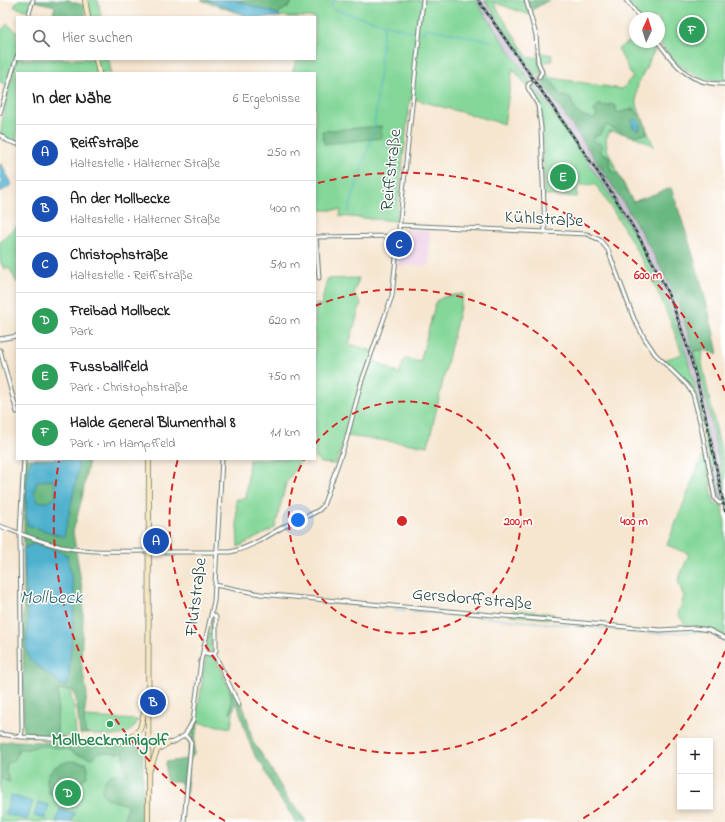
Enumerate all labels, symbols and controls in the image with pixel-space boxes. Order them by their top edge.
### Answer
north arrow [629,12,665,48]
pin: F [679,15,705,45]
search box [16,16,316,60]
icon: search [30,27,52,49]
text: Hier suchen [62,27,133,49]
text: In der Nähe [32,86,111,111]
text: 6 Ergebnisse [233,89,300,108]
street label: Reiffstraße [375,127,409,212]
text: Reiffstraße [70,132,138,154]
text: A [41,143,49,162]
text: 250 m [267,143,300,162]
text: Haltestelle · Halterner Straße [70,154,220,173]
pin: E [550,162,576,192]
text: An der Mollbecke [70,188,170,210]
text: B [41,199,49,218]
text: 400 m [270,199,300,218]
street label: Kühlstraße [504,205,585,235]
text: Haltestelle · Halterner Straße [70,210,220,229]
pin: C [386,229,412,259]
text: Christophstraße [70,244,168,266]
text: C [41,255,49,274]
text: 510 m [269,255,300,274]
text: Haltestelle · Reiffstraße [70,266,193,285]
text: 600 m [633,267,663,285]
text: Freibad Mollbeck [70,300,170,322]
text: D [40,311,50,330]
text: 620 m [269,311,300,330]
text: Park [70,322,94,341]
text: Fussballfeld [70,356,148,378]
text: E [41,367,49,386]
text: 750 m [268,367,300,386]
text: Park · Christophstraße [70,378,188,397]
text: Halde General Blumenthal 8 [70,412,236,434]
text: F [41,423,49,442]
text: 1.1 km [270,423,300,442]
text: Park · Im Hampffeld [70,434,176,453]
your location [288,510,308,530]
text: 200 m [503,513,533,531]
text: 400 m [619,513,648,531]
centre of rings [395,514,409,528]
pin: A [143,526,169,556]
street label: Flutstraße [179,555,215,639]
street label: Gersdorffstraße [411,582,534,618]
water label: Mollbeck [20,585,83,612]
pin: B [140,687,166,717]
marker: Mollbeckminigolf [105,719,115,729]
place label: Mollbeckminigolf [52,728,169,755]
map controls [677,738,713,810]
button: + [677,738,713,774]
button: − [677,774,713,810]
pin: D [55,778,81,808]

